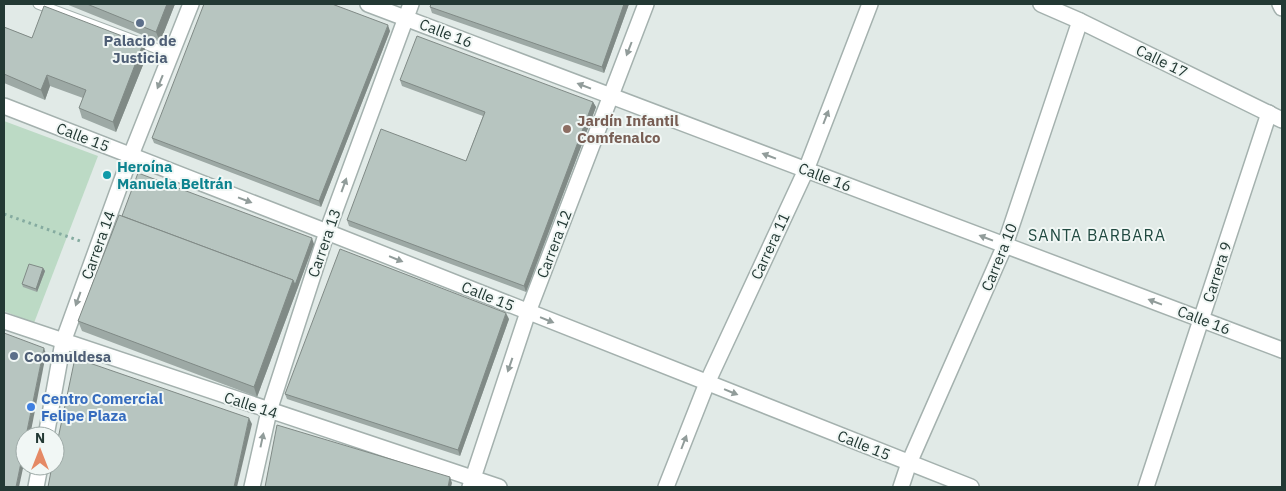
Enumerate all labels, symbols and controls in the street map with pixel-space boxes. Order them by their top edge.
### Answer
street label: Calle 16 [417,14,475,52]
marker: Palacio de Justicia [134,17,146,29]
place label: Palacio de Justicia [104,31,176,67]
street label: Calle 17 [1133,40,1191,82]
one-way arrow [625,42,632,57]
one-way arrow [156,74,163,89]
one-way arrow [577,81,592,89]
one-way arrow [822,109,830,124]
place label: Jardín Infantil Comfenalco [577,111,679,147]
street label: Calle 15 [54,118,112,156]
marker: Jardín Infantil Comfenalco [561,123,573,135]
one-way arrow [761,152,776,160]
place label: Heroína Manuela Beltrán [117,157,233,193]
street label: Calle 16 [796,158,854,196]
marker: Heroína Manuela Beltrán [101,169,113,181]
one-way arrow [341,178,349,192]
one-way arrow [238,196,253,204]
street label: Carrera 13 [303,206,345,280]
street label: Carrera 12 [532,207,576,281]
street label: Carrera 14 [77,208,119,282]
street label: Carrera 11 [746,210,794,282]
street label: Carrera 10 [977,220,1021,294]
district label: SANTA BARBARA [1028,225,1166,245]
one-way arrow [979,234,994,241]
street label: Carrera 9 [1198,239,1236,305]
one-way arrow [389,256,403,264]
street label: Calle 15 [459,277,517,315]
one-way arrow [74,292,82,307]
one-way arrow [1147,298,1162,306]
street label: Calle 16 [1175,301,1233,339]
one-way arrow [540,316,554,324]
place label: Coomuldesa [24,347,112,366]
marker: Coomuldesa [8,350,20,362]
one-way arrow [506,358,514,373]
street label: Calle 14 [222,387,280,423]
place label: Centro Comercial Felipe Plaza [41,389,163,425]
one-way arrow [724,389,738,397]
marker: Centro Comercial Felipe Plaza [25,401,37,413]
north arrow [15,426,65,476]
street label: Calle 15 [835,426,893,464]
text: N [35,429,45,447]
one-way arrow [259,431,267,447]
one-way arrow [680,434,688,449]

